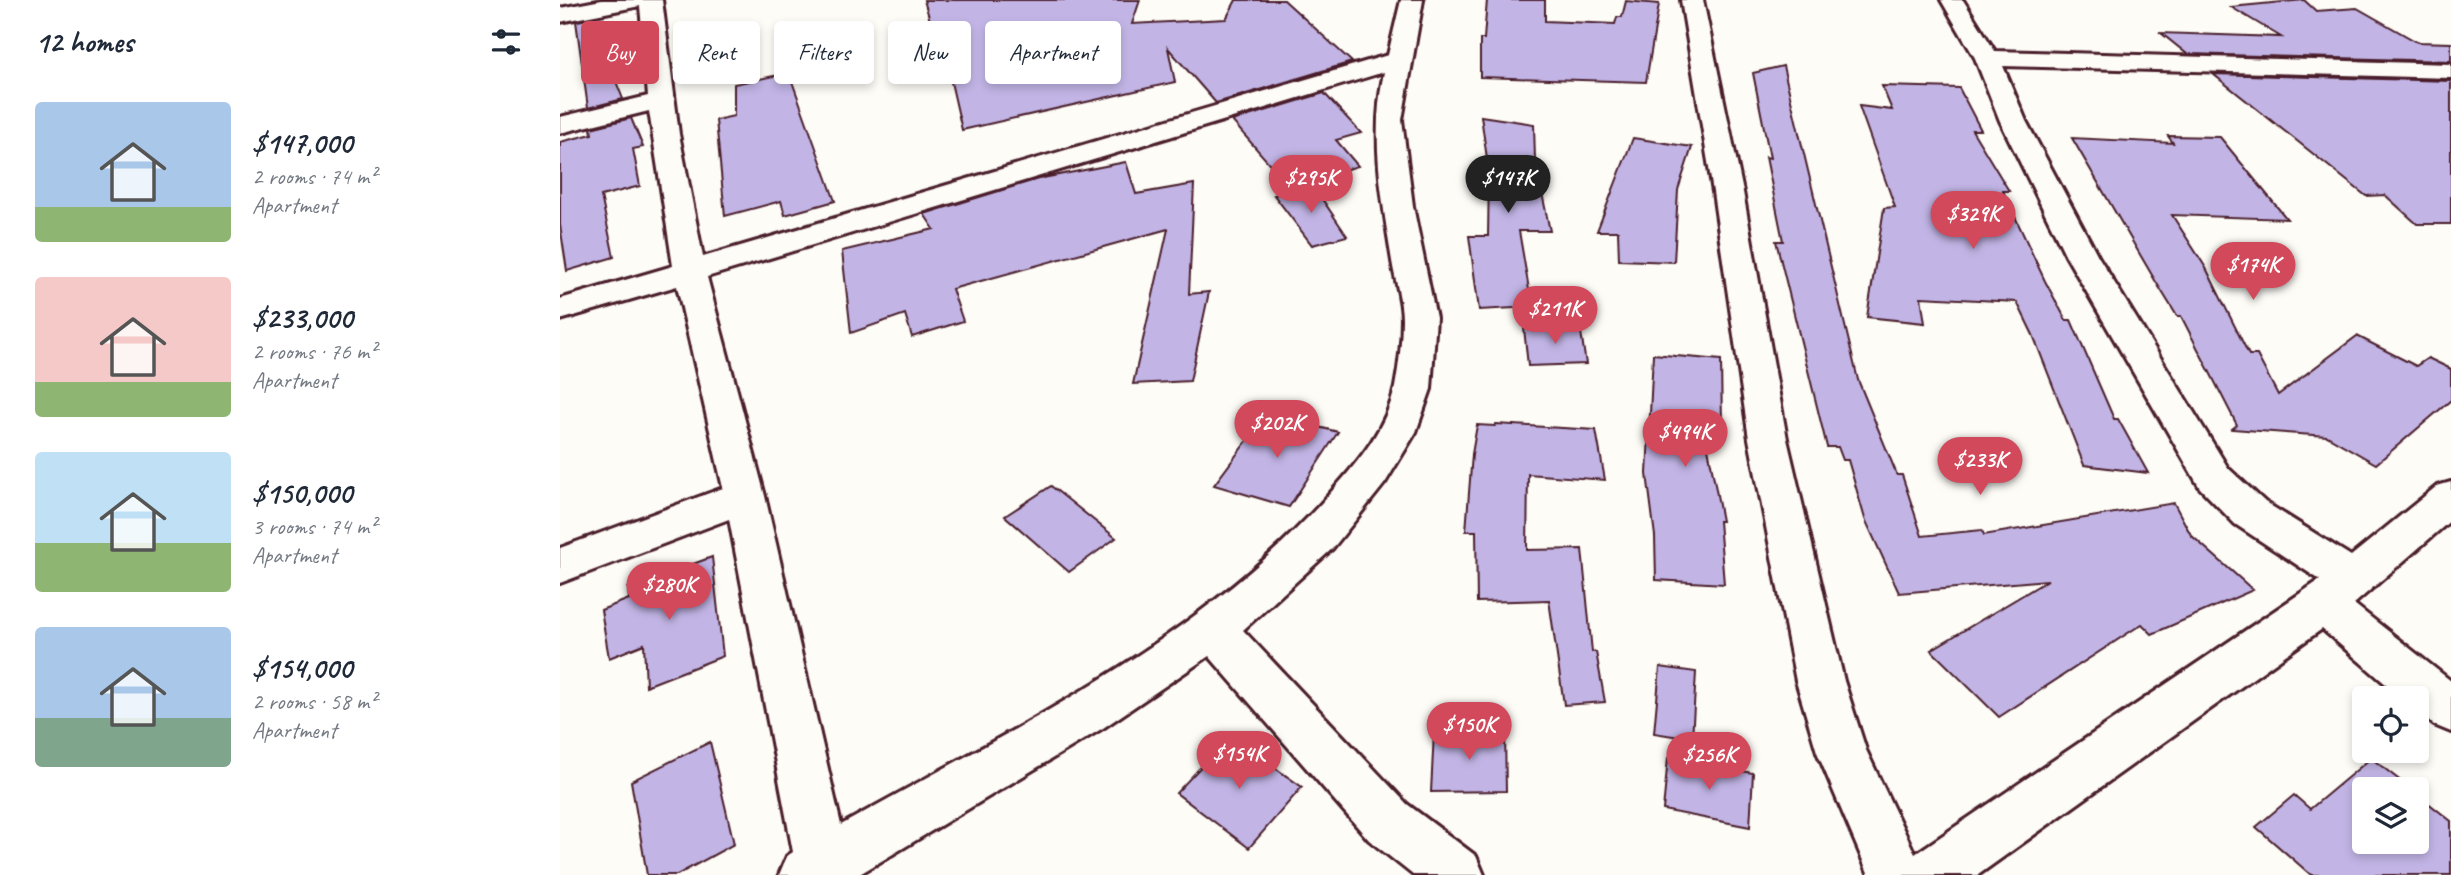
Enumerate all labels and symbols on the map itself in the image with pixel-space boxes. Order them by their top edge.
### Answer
pin: $295K [1262,156,1360,215]
pin: $147K [1459,156,1557,215]
pin: $329K [1924,191,2022,251]
pin: $174K [2204,243,2302,302]
pin: $211K [1506,286,1604,346]
pin: $202K [1228,400,1326,460]
pin: $494K [1636,410,1734,469]
pin: $233K [1931,438,2029,497]
pin: $280K [620,562,718,622]
pin: $150K [1420,702,1518,762]
pin: $154K [1190,732,1288,791]
pin: $256K [1660,732,1758,792]

